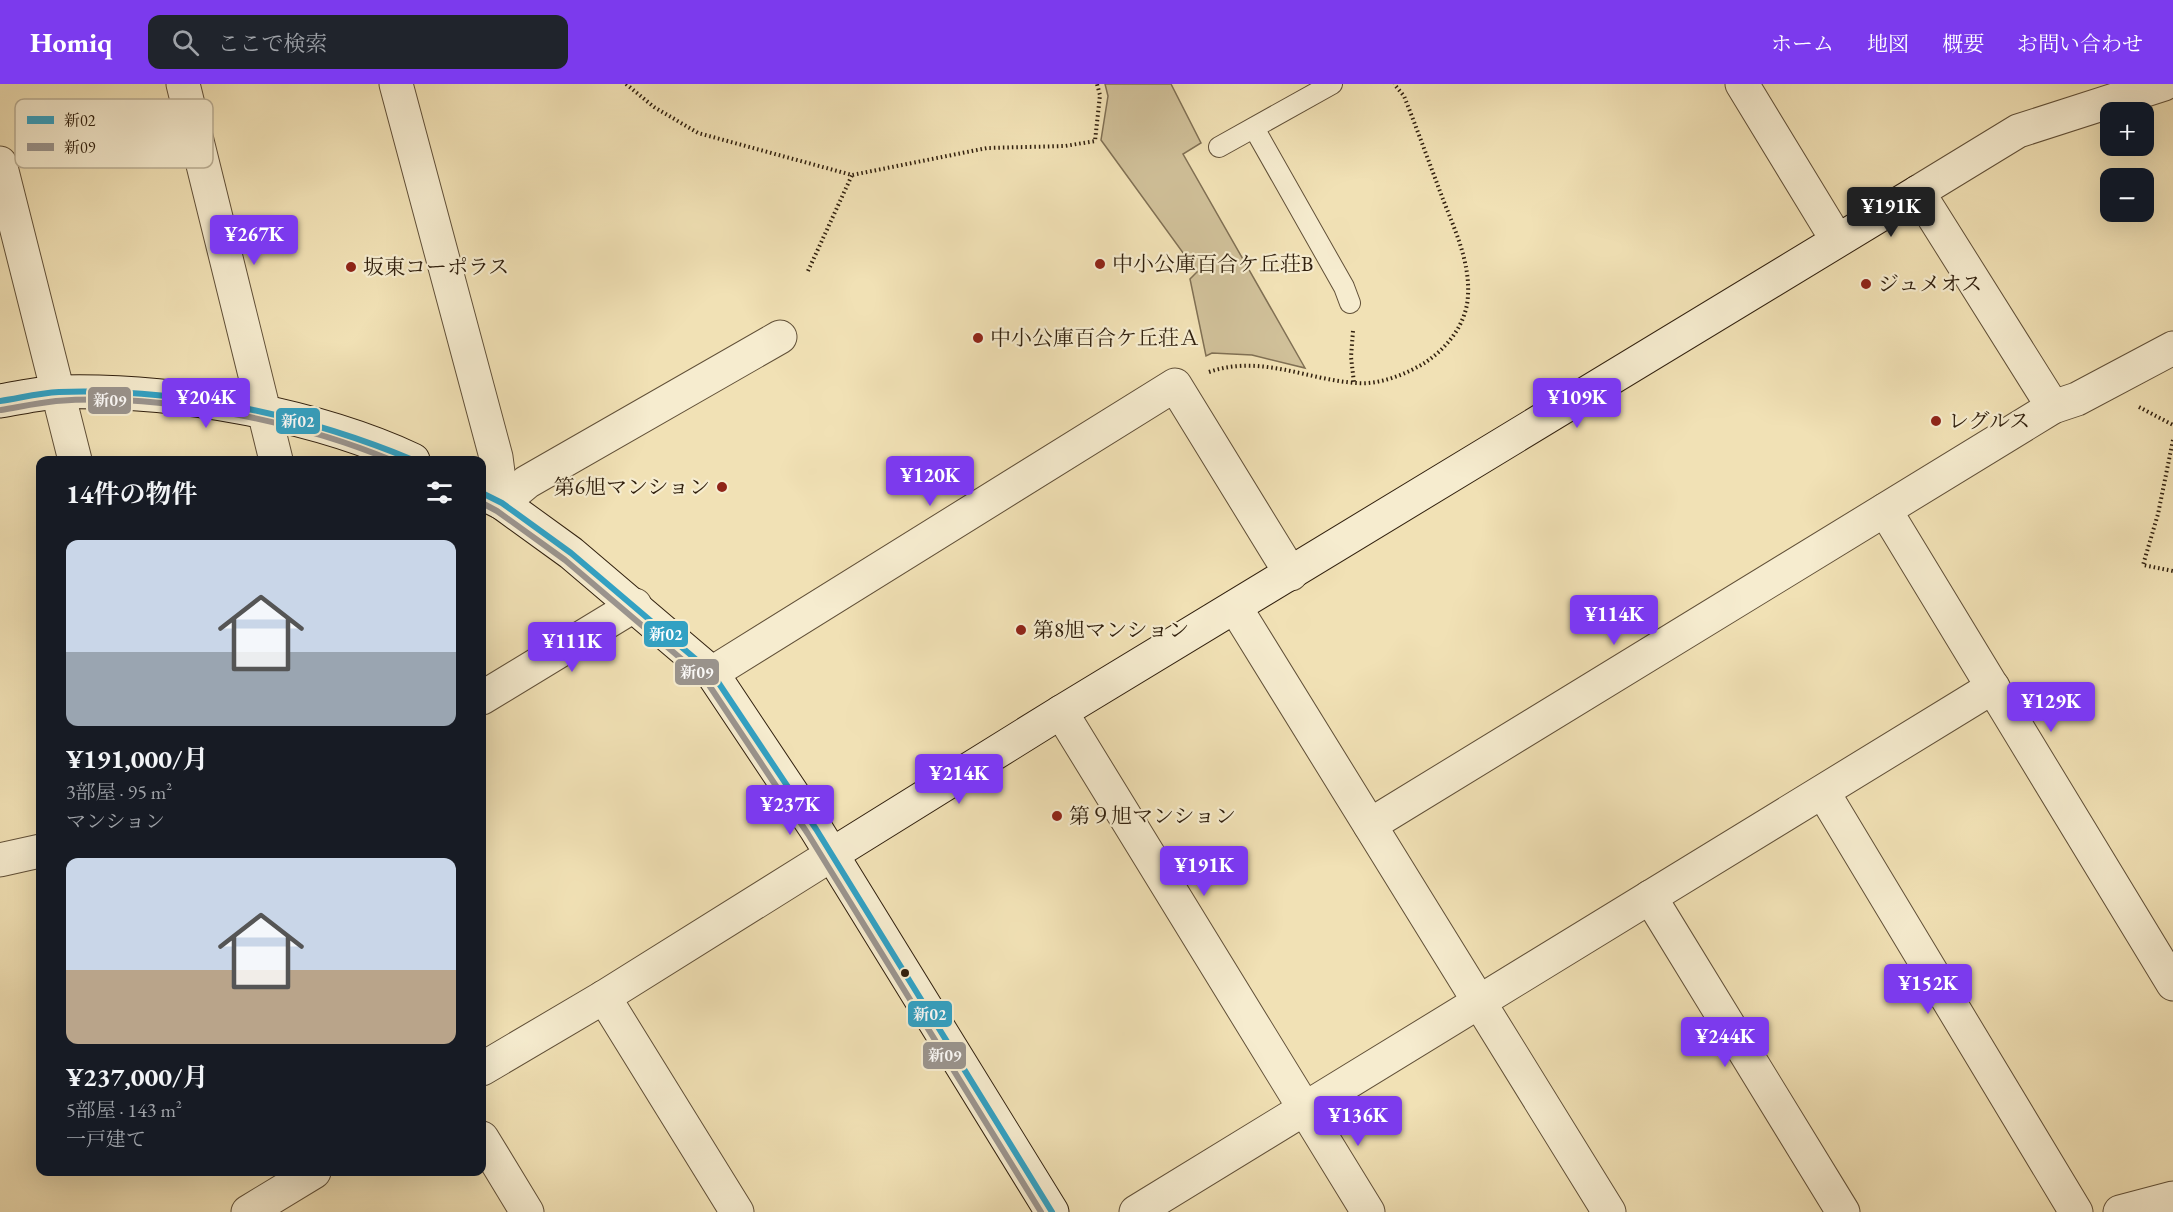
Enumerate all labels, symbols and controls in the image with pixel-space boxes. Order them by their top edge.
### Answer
search box [148,15,568,69]
text: Homiq [30,24,112,60]
icon: search [169,26,202,59]
text: ここで検索 [217,29,327,58]
text: ホーム [1771,30,1834,57]
text: 地図 [1867,30,1909,57]
text: 概要 [1942,30,1984,57]
text: お問い合わせ [2017,30,2143,57]
legend [15,99,213,168]
map controls [2100,102,2154,222]
button: + [2100,102,2154,156]
text: 新02 [64,110,96,131]
text: 新09 [64,137,96,158]
button: − [2100,168,2154,222]
pin: ¥191K [1849,187,1933,238]
text: ¥191K [1861,193,1921,219]
pin: ¥267K [212,215,296,266]
text: ¥267K [224,221,284,247]
place label: 中小公庫百合ケ丘荘B [1112,250,1313,277]
place label: 坂東コーポラス [363,253,509,280]
marker: 中小公庫百合ケ丘荘B [1093,257,1107,271]
marker: 坂東コーポラス [344,260,358,274]
place label: ジュメオス [1878,270,1982,297]
marker: ジュメオス [1859,277,1873,291]
place label: 中小公庫百合ケ丘荘Ａ [990,324,1200,351]
marker: 中小公庫百合ケ丘荘Ａ [971,331,985,345]
pin: ¥204K [164,378,248,429]
pin: ¥109K [1535,378,1619,429]
text: ¥204K [176,384,236,410]
text: ¥109K [1547,384,1607,410]
line badge: 新09 [87,386,132,415]
text: 新09 [93,390,127,411]
line badge: 新02 [275,407,321,435]
place label: レグルス [1948,407,2030,434]
text: 新02 [281,411,315,432]
marker: レグルス [1929,414,1943,428]
pin: ¥120K [888,456,972,507]
text: ¥120K [900,462,960,488]
place label: 第6旭マンション [554,473,710,500]
icon: filters [423,476,456,509]
text: 14件の物件 [66,477,198,511]
marker: 第6旭マンション [715,480,729,494]
icon: home [207,579,315,687]
pin: ¥114K [1572,595,1656,646]
text: ¥114K [1584,601,1644,627]
place label: 第8旭マンション [1033,616,1189,643]
line badge: 新02 [643,620,689,648]
pin: ¥111K [530,622,614,673]
marker: 第8旭マンション [1014,623,1028,637]
text: 新02 [649,624,683,645]
text: ¥111K [542,628,602,654]
line badge: 新09 [674,658,720,686]
text: 新09 [680,662,714,683]
pin: ¥129K [2009,682,2093,733]
text: ¥129K [2021,688,2081,714]
text: ¥191,000/月 [66,742,208,776]
pin: ¥214K [917,754,1001,805]
text: ¥214K [929,760,989,786]
text: 3部屋 · 95 m² [66,779,172,805]
pin: ¥237K [748,785,832,836]
text: ¥237K [760,791,820,817]
place label: 第９旭マンション [1069,802,1236,829]
text: マンション [66,808,165,834]
marker: 第９旭マンション [1050,809,1064,823]
pin: ¥191K [1162,846,1246,897]
text: ¥191K [1174,852,1234,878]
icon: home [207,897,315,1005]
pin: ¥152K [1886,964,1970,1015]
unlabelled marker [899,967,911,979]
text: ¥152K [1898,970,1958,996]
line badge: 新02 [907,1000,953,1028]
text: 新02 [913,1004,947,1025]
pin: ¥244K [1683,1017,1767,1068]
text: ¥244K [1695,1023,1755,1049]
line badge: 新09 [922,1041,967,1070]
text: 新09 [928,1045,962,1066]
text: ¥237,000/月 [66,1060,208,1094]
pin: ¥136K [1316,1096,1400,1147]
text: 5部屋 · 143 m² [66,1097,182,1123]
text: ¥136K [1328,1102,1388,1128]
text: 一戸建て [66,1126,146,1152]

